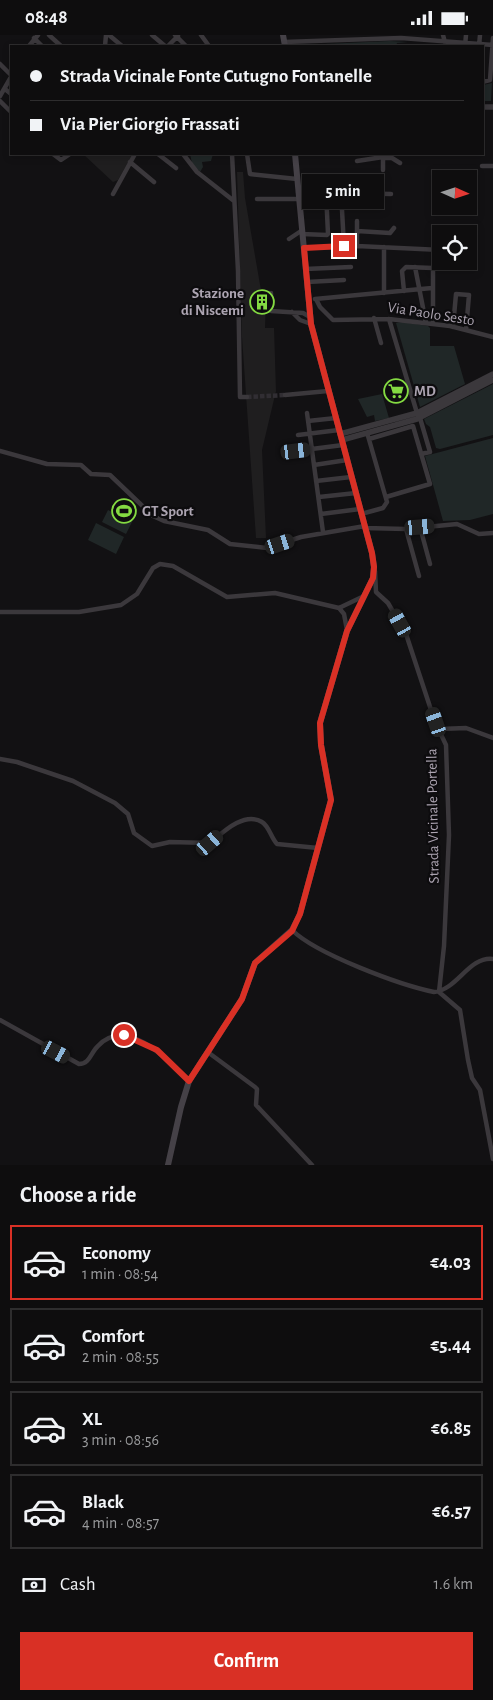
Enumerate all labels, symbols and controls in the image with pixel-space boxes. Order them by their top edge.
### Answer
text: 08:48 [25,8,68,27]
text: Strada Vicinale Fonte Cutugno Fontanelle [60,67,372,86]
text: Via Pier Giorgio Frassati [60,115,240,134]
north arrow [432,170,478,215]
map controls [432,170,477,270]
callout: 5 min [303,173,385,209]
text: 5 min [326,183,360,199]
button: locate [432,225,477,270]
route end [333,235,355,257]
place label: Stazione di Niscemi [181,286,244,318]
building icon: Stazione di Niscemi [249,289,275,315]
street label: Via Paolo Sesto [386,300,476,328]
supermarket icon: MD [383,378,409,404]
place label: MD [414,384,436,399]
car [280,442,311,460]
sports icon: GT Sport [111,498,137,524]
place label: GT Sport [142,504,194,519]
car [404,518,435,536]
car [263,532,296,556]
car [386,606,413,640]
car [424,705,447,739]
street label: Strada Vicinale Portella [424,748,442,884]
car [193,827,226,859]
route start [113,1024,135,1046]
car [39,1038,72,1066]
text: Choose a ride [20,1184,136,1206]
icon: car [22,1240,67,1285]
text: Economy [82,1244,151,1263]
text: €4.03 [430,1253,471,1272]
text: 1 min · 08:54 [82,1266,158,1282]
icon: car [22,1323,67,1368]
text: Comfort [82,1327,144,1346]
text: €5.44 [430,1336,471,1355]
text: 2 min · 08:55 [82,1349,159,1365]
icon: car [22,1406,67,1451]
text: XL [82,1410,102,1429]
text: €6.85 [431,1419,471,1438]
text: 3 min · 08:56 [82,1432,159,1448]
icon: car [22,1489,67,1534]
text: Black [82,1493,124,1512]
text: €6.57 [432,1502,471,1521]
text: 4 min · 08:57 [82,1515,159,1531]
icon: cash [20,1571,48,1599]
text: Cash [60,1575,96,1594]
text: 1.6 km [434,1576,473,1592]
button: Confirm [20,1632,473,1690]

